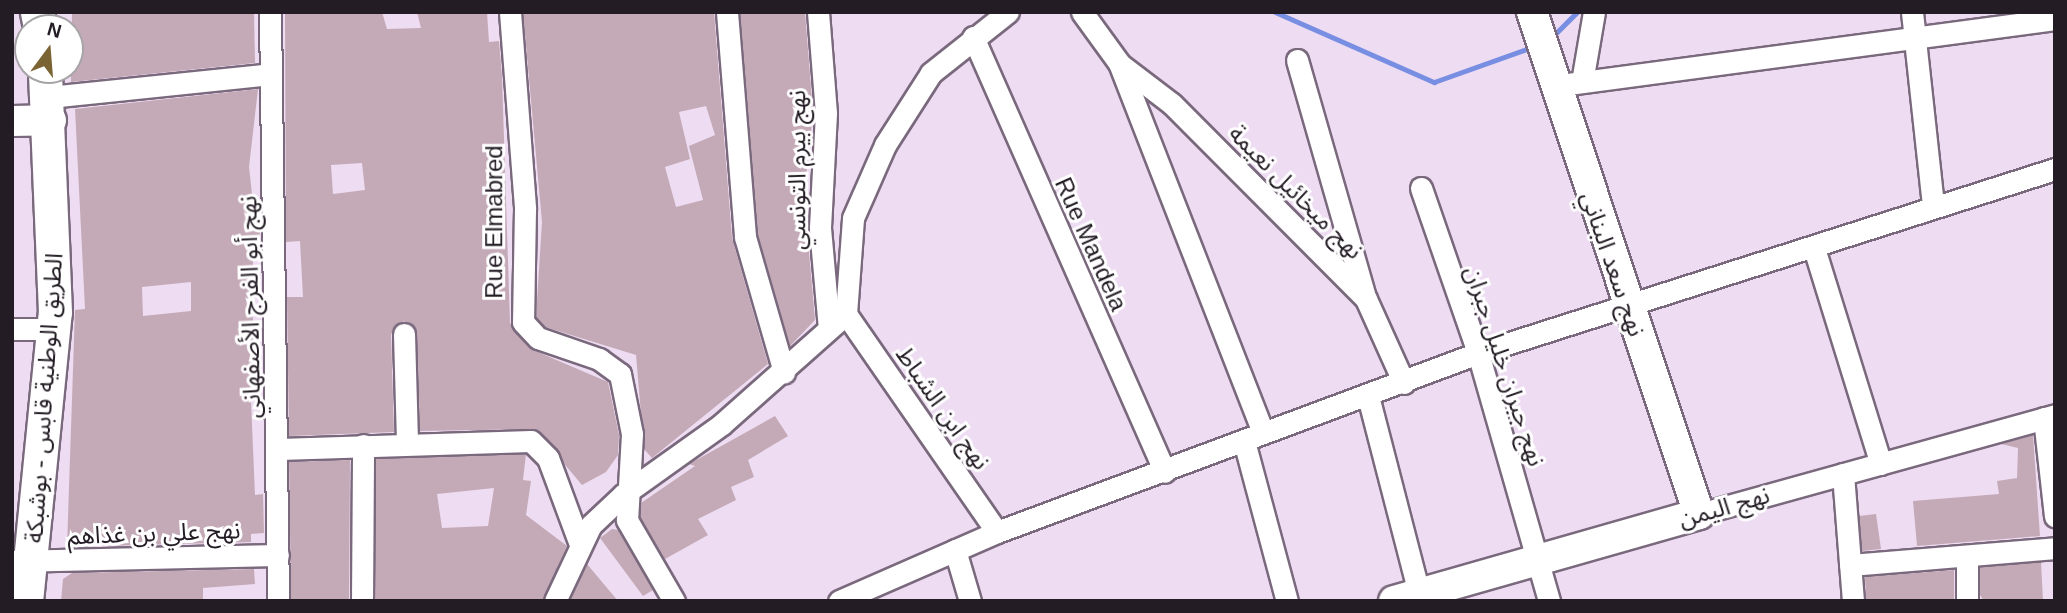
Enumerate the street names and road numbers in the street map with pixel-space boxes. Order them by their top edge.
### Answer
street label: نهج بيرم التونسي [783,90,811,250]
street label: نهج ميخائيل نعيمة [1223,119,1369,265]
street label: Rue Elmabred [480,145,508,299]
street label: Rue Mandela [1049,173,1133,315]
street label: نهج سعد البناني [1575,188,1651,340]
street label: نهج أبو الفرج الأصفهاني [234,195,266,419]
street label: الطريق الوطنية قابس - بوشبكة [19,252,69,544]
street label: نهج جبران خليل جبران [1459,262,1551,470]
street label: نهج ابن الشباط [890,341,996,475]
street label: نهج اليمن [1675,480,1773,534]
street label: نهج علي بن غذاهم [67,516,241,550]

